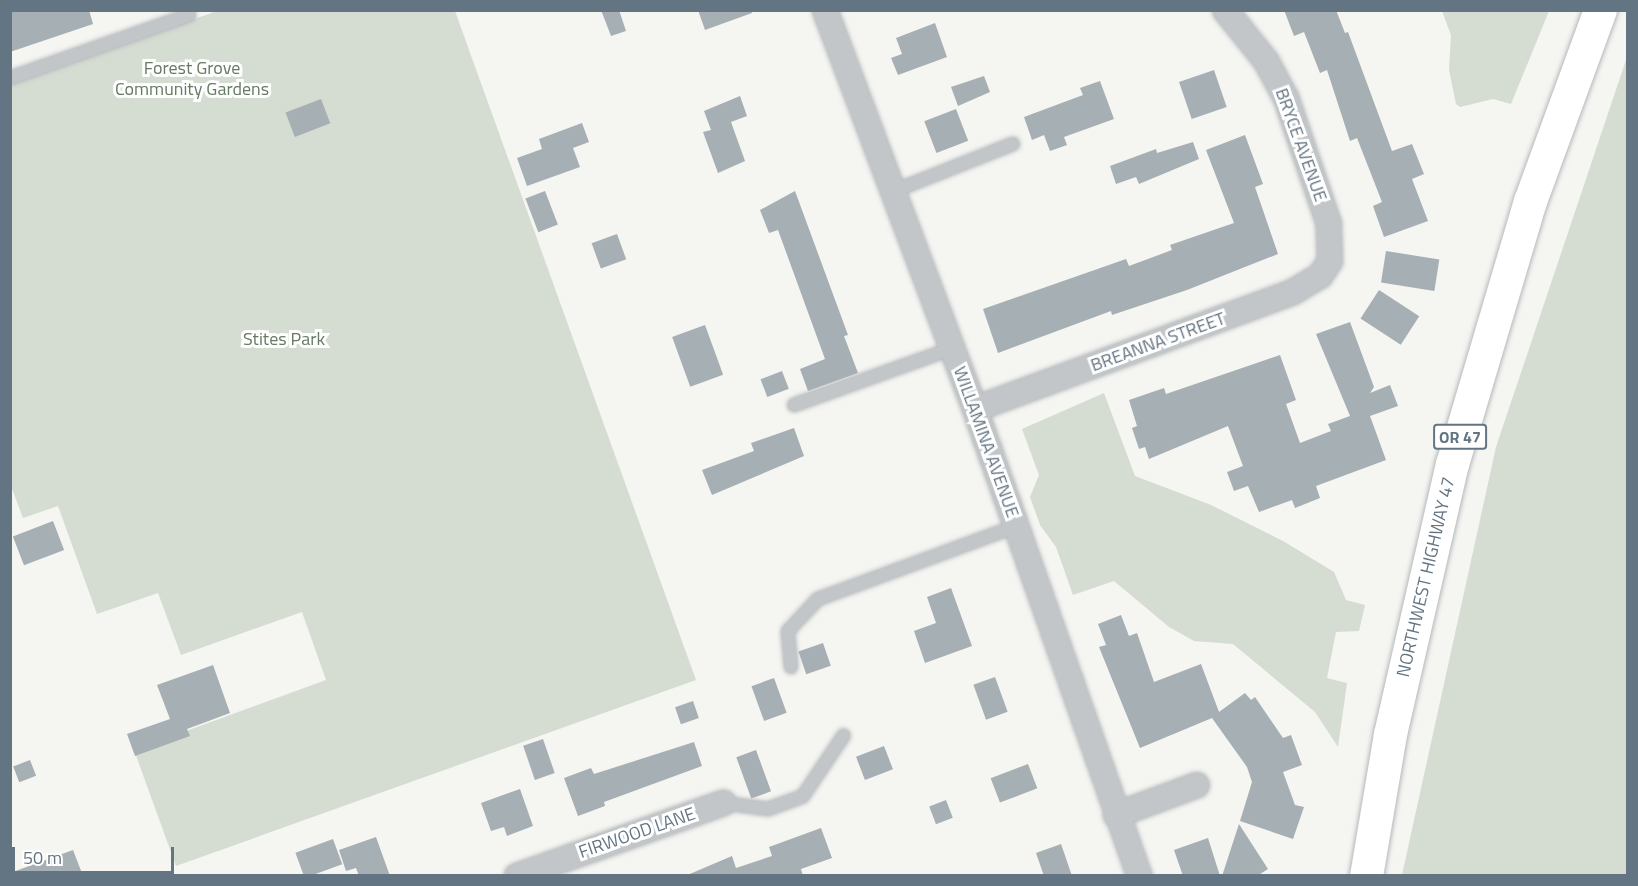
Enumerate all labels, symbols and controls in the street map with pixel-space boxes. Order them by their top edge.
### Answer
park label: Forest Grove Community Gardens [115,58,269,100]
street label: BRYCE AVENUE [1270,85,1332,205]
street label: BREANNA STREET [1088,308,1228,376]
park label: Stites Park [243,328,325,350]
street label: WILLAMINA AVENUE [949,364,1023,520]
road number: OR 47 [1433,424,1487,450]
street label: NORTHWEST HIGHWAY 47 [1392,475,1460,679]
street label: FIRWOOD LANE [576,803,698,863]
scale bar [15,835,177,873]
text: 50 m [23,844,62,871]

